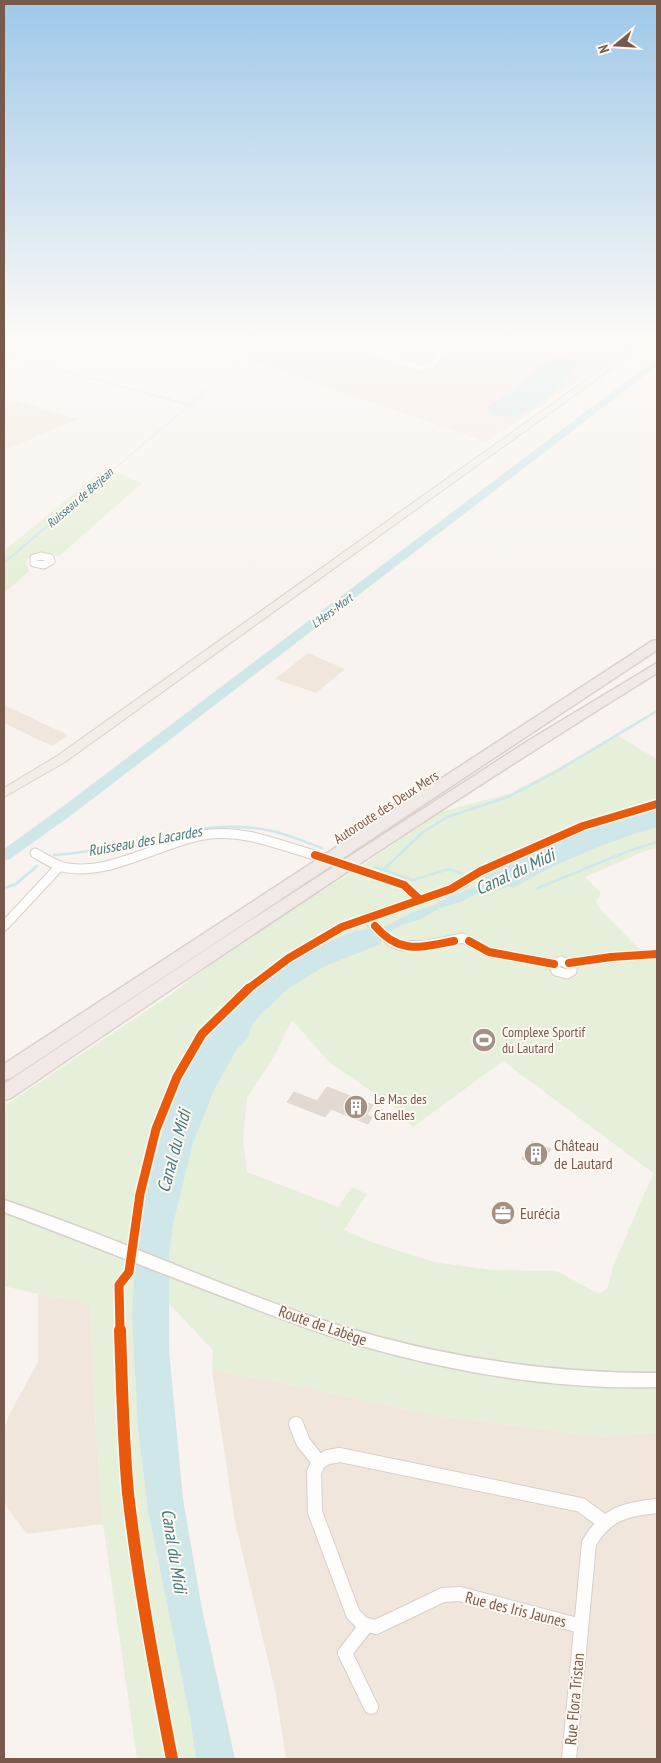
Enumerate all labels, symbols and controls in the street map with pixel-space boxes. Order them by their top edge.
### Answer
north arrow [591,20,641,70]
text: N [594,43,613,55]
water label: Ruisseau de Berjean [43,464,117,531]
water label: L'Hers-Mort [308,589,357,631]
street label: Autoroute des Deux Mers [330,766,442,848]
water label: Ruisseau des Lacardes [87,821,205,860]
water label: Canal du Midi [471,842,560,900]
place label: Complexe Sportif du Lautard [502,1023,586,1057]
sports icon: Complexe Sportif du Lautard [471,1027,497,1053]
place label: Le Mas des Canelles [374,1090,427,1124]
building icon: Le Mas des Canelles [343,1094,369,1120]
water label: Canal du Midi [151,1105,196,1195]
place label: Château de Lautard [554,1135,613,1173]
building icon: Château de Lautard [523,1141,549,1167]
office icon: Eurécia [490,1200,516,1226]
place label: Eurécia [520,1203,560,1223]
street label: Route de Labège [276,1301,370,1349]
water label: Canal du Midi [157,1507,193,1597]
street label: Rue des Iris Jaunes [463,1587,569,1631]
street label: Rue Flora Tristan [560,1652,588,1746]

